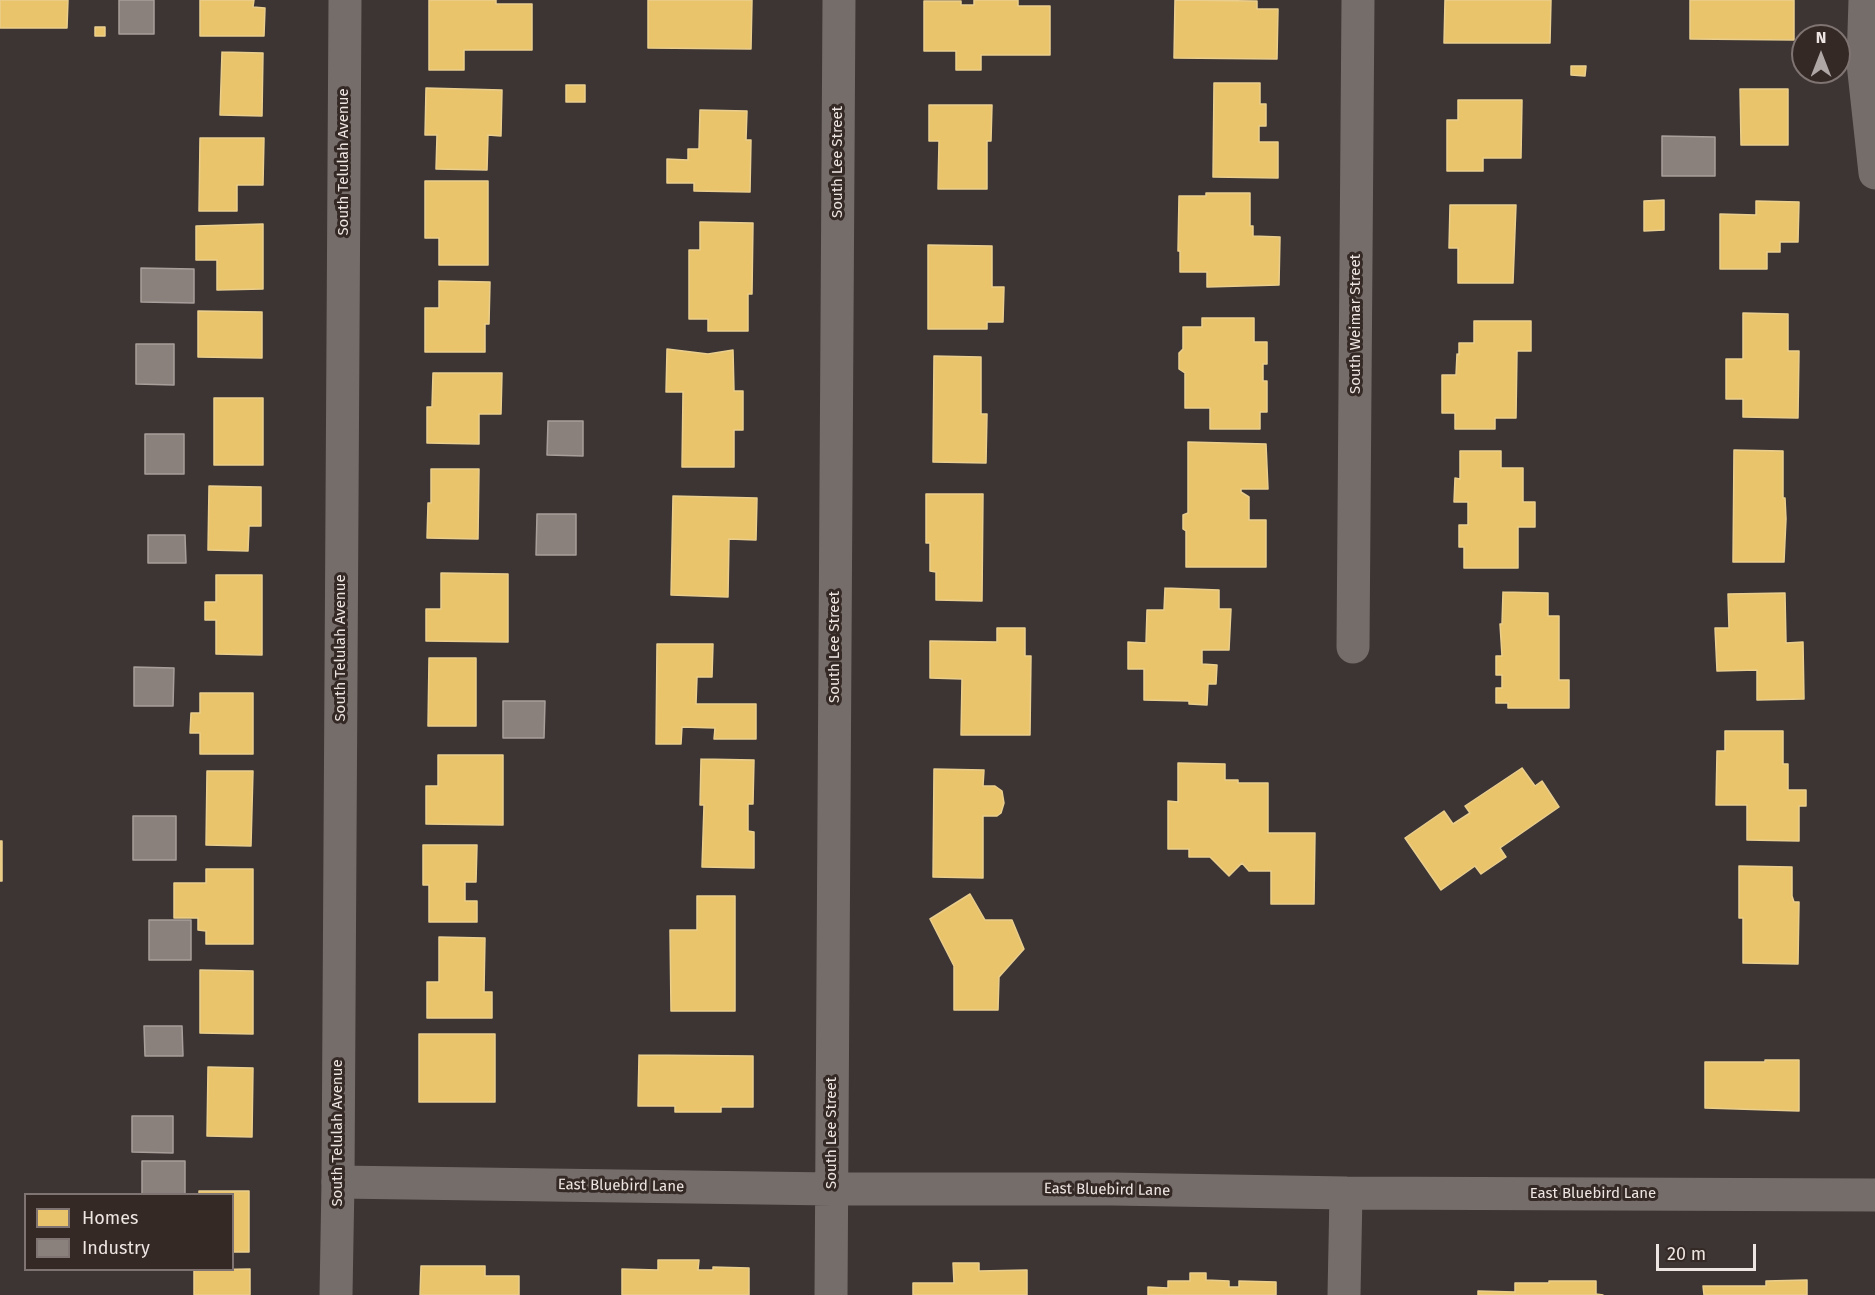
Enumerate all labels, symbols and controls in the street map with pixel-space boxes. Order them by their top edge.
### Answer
north arrow [1791,24,1851,84]
text: N [1816,28,1826,47]
street label: South Telulah Avenue [335,88,353,236]
street label: South Lee Street [829,106,847,218]
street label: South Weimar Street [1347,254,1365,394]
street label: South Telulah Avenue [332,574,350,722]
street label: South Lee Street [826,591,844,703]
street label: South Telulah Avenue [329,1059,347,1207]
street label: South Lee Street [823,1077,841,1189]
street label: East Bluebird Lane [558,1176,684,1196]
street label: East Bluebird Lane [1044,1180,1170,1200]
street label: East Bluebird Lane [1530,1185,1656,1203]
legend [24,1193,234,1271]
text: Homes [82,1207,138,1229]
scale bar [1659,1232,1760,1270]
text: Industry [82,1237,150,1259]
text: 20 m [1667,1243,1706,1265]

